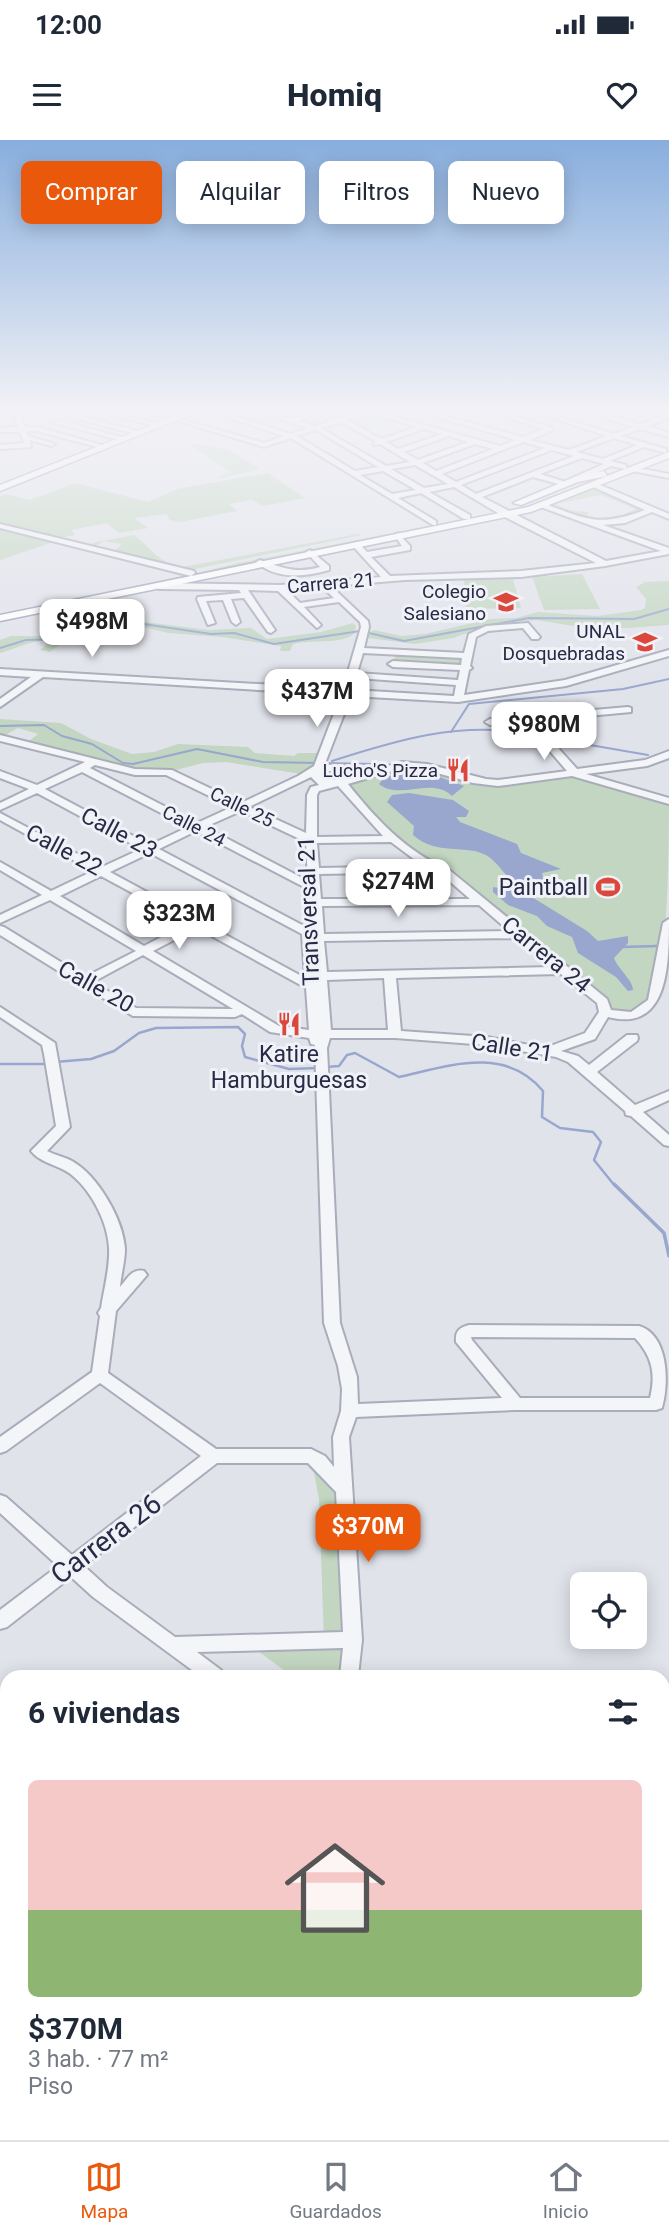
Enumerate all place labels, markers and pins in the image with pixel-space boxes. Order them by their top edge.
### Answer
place label: Colegio Salesiano [404,580,486,625]
school or university icon: Colegio Salesiano [492,588,520,616]
pin: $498M [43,600,141,659]
place label: UNAL Dosquebradas [503,620,625,665]
school or university icon: UNAL Dosquebradas [631,628,659,656]
pin: $437M [268,670,366,729]
pin: $980M [495,702,593,762]
restaurant icon: Lucho'S Pizza [444,756,472,784]
place label: Lucho'S Pizza [323,759,438,782]
pin: $274M [349,860,447,919]
sports icon: Paintball [594,873,622,901]
place label: Paintball [499,874,588,901]
pin: $323M [130,892,228,951]
restaurant icon: Katire Hamburguesas [275,1010,303,1038]
place label: Katire Hamburguesas [211,1041,367,1094]
pin: $370M [319,1504,417,1564]

